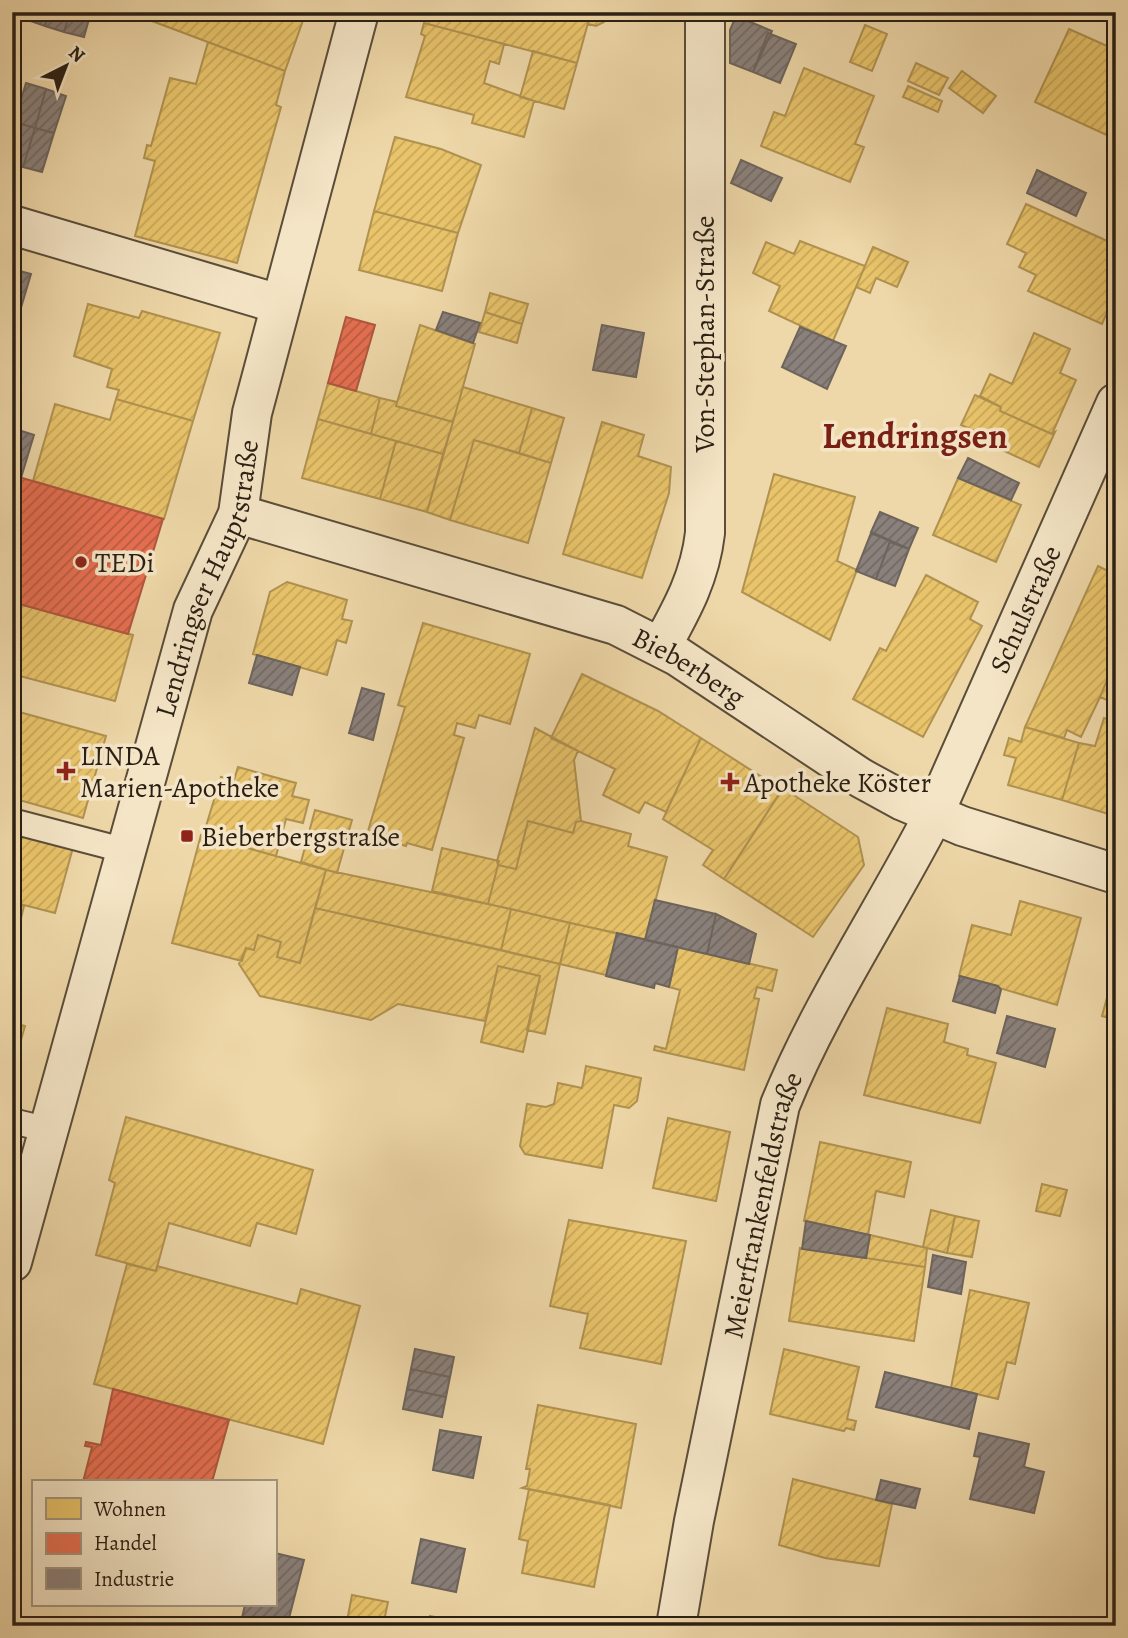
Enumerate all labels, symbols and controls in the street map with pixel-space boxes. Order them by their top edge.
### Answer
north arrow [32,32,102,102]
text: N [63,40,91,69]
street label: Von-Stephan-Straße [686,216,724,453]
district label: Lendringsen [822,412,1008,460]
street label: Lendringser Hauptstraße [146,437,268,722]
street label: Schulstraße [981,539,1071,679]
place label: TEDi [95,544,154,582]
marker: TEDi [73,554,89,570]
street label: Bieberberg [626,618,752,716]
place label: LINDA Marien-Apotheke [80,737,279,807]
marker: LINDA Marien-Apotheke [58,763,74,779]
place label: Apotheke Köster [743,764,931,802]
marker: Apotheke Köster [722,774,738,790]
place label: Bieberbergstraße [201,818,400,856]
marker: Bieberbergstraße [179,828,195,844]
street label: Meierfrankenfeldstraße [714,1066,812,1342]
legend [32,1480,276,1606]
text: Wohnen [93,1495,166,1523]
text: Handel [94,1529,157,1557]
text: Industrie [94,1565,174,1593]

